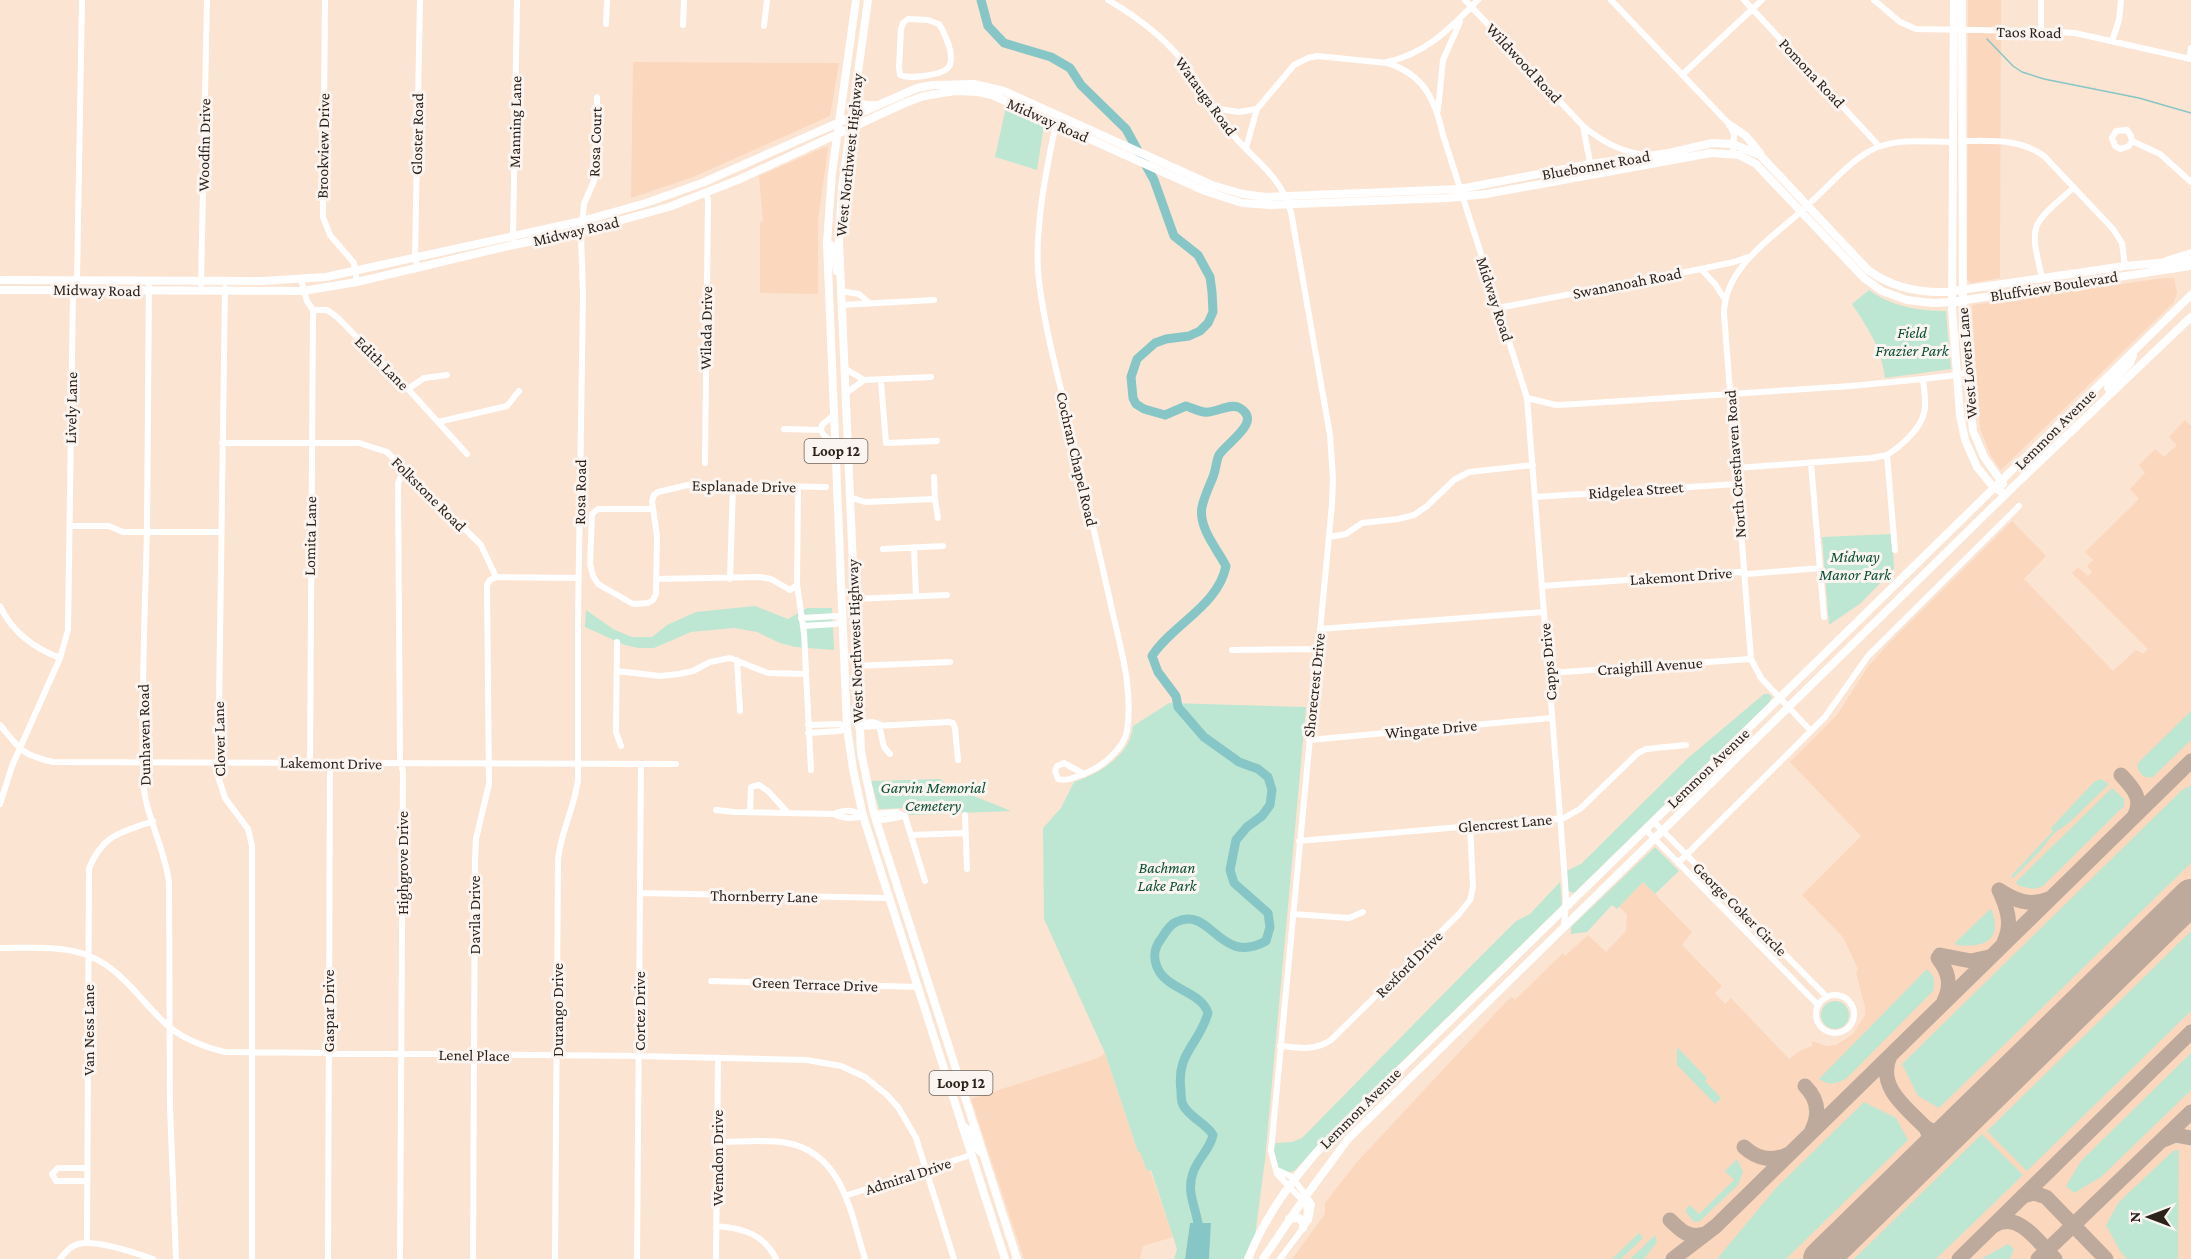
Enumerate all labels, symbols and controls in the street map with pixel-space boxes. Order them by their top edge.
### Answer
street label: Wildwood Road [1483,20,1566,107]
street label: Taos Road [1996,23,2062,41]
street label: Pomona Road [1776,35,1849,111]
street label: Watauga Road [1171,53,1241,140]
street label: West Northwest Highway [832,72,867,238]
street label: Manning Lane [506,76,525,168]
street label: Gloster Road [408,92,426,175]
street label: Brookview Drive [314,93,332,199]
street label: Midway Road [1004,94,1092,147]
street label: Woodfin Drive [195,98,213,192]
street label: Rosa Court [585,106,605,177]
street label: Bluebonnet Road [1541,147,1652,183]
street label: Midway Road [531,213,621,250]
street label: Midway Road [1472,255,1517,344]
street label: Swananoah Road [1571,264,1683,302]
street label: Bluffview Boulevard [1989,267,2120,304]
street label: Midway Road [53,281,142,300]
street label: Wilada Drive [697,286,715,370]
street label: West Lovers Lane [1954,307,1980,419]
park label: Field Frazier Park [1875,324,1950,359]
street label: Edith Lane [352,333,412,393]
street label: Lively Lane [62,372,81,444]
street label: Lemmon Avenue [2011,385,2099,473]
street label: North Cresthaven Road [1721,389,1749,539]
street label: Cochran Chapel Road [1052,390,1101,529]
road number: Loop 12 [804,439,868,463]
street label: Folkstone Road [388,453,470,535]
street label: Rosa Road [571,458,589,525]
street label: Esplanade Drive [692,477,796,496]
street label: Ridgelea Street [1588,478,1685,503]
street label: Lomita Lane [301,496,319,576]
park label: Midway Manor Park [1818,548,1892,583]
street label: West Northwest Highway [844,558,867,723]
street label: Lakemont Drive [1629,564,1733,588]
street label: Capps Drive [1536,623,1561,701]
street label: Shorecrest Drive [1300,632,1328,738]
street label: Craighill Avenue [1597,654,1703,679]
street label: Dunhaven Road [135,683,153,786]
street label: Clover Lane [210,701,228,777]
street label: Wingate Drive [1384,717,1478,742]
street label: Lemmon Avenue [1663,725,1753,811]
street label: Lakemont Drive [280,754,382,772]
park label: Garvin Memorial Cemetery [881,779,987,815]
street label: Glencrest Lane [1457,810,1553,836]
street label: Highgrove Drive [394,811,412,915]
park label: Bachman Lake Park [1137,859,1198,894]
street label: George Coker Circle [1689,859,1790,960]
street label: Davila Drive [466,876,483,954]
street label: Thornberry Lane [710,887,818,906]
street label: Rexford Drive [1372,927,1446,1001]
street label: Durango Drive [549,963,567,1057]
street label: Gaspar Drive [320,969,338,1053]
street label: Cortez Drive [631,971,648,1051]
street label: Green Terrace Drive [752,973,878,995]
street label: Van Ness Lane [80,984,97,1076]
street label: Lenel Place [438,1046,510,1064]
street label: Lemmon Avenue [1316,1064,1404,1152]
road number: Loop 12 [930,1071,992,1095]
street label: Wemdon Drive [709,1110,726,1206]
street label: Admiral Drive [863,1154,953,1198]
north arrow [2119,1187,2179,1247]
text: N [2126,1211,2143,1222]

